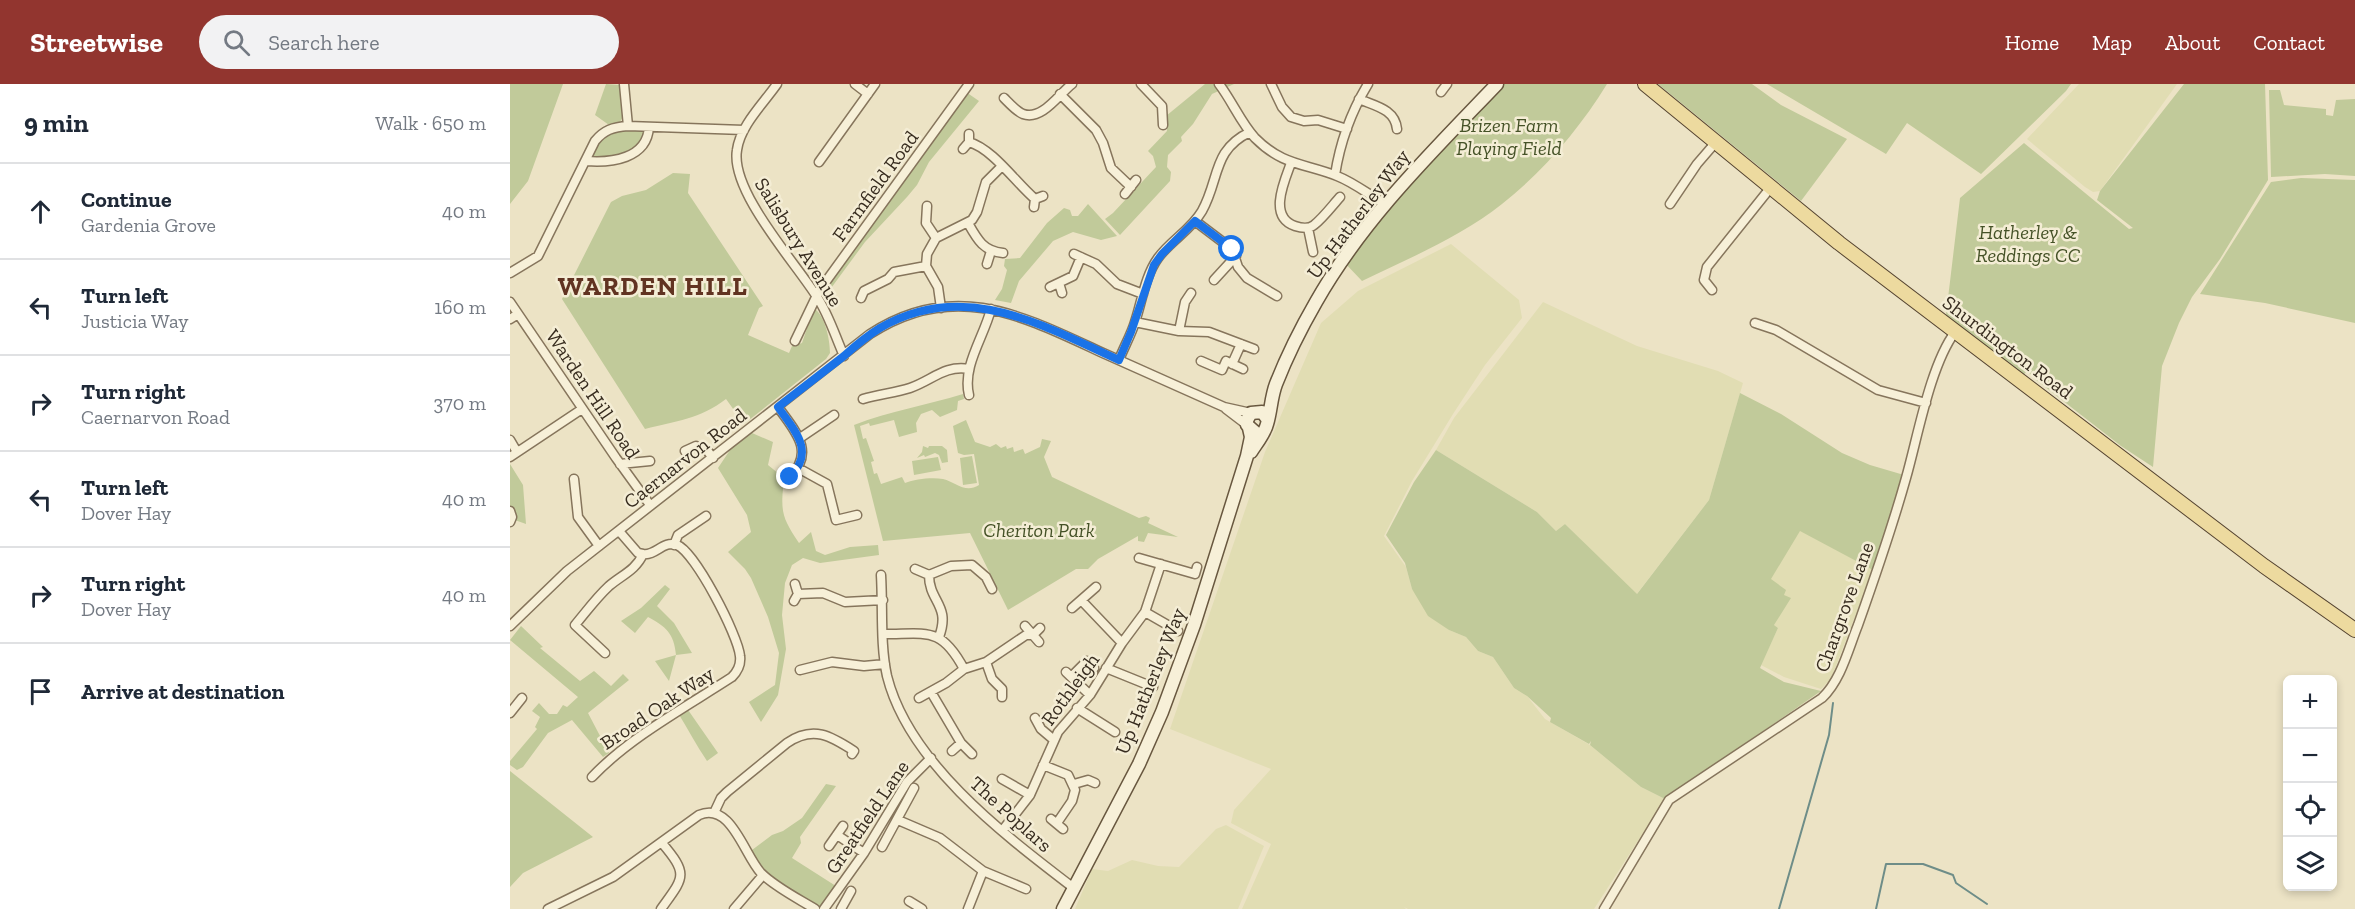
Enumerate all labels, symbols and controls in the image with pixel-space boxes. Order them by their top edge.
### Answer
search box [199,15,619,69]
text: Streetwise [30,26,163,59]
icon: search [220,26,253,59]
text: Search here [268,29,380,56]
text: Home [2005,30,2059,55]
text: Map [2092,30,2132,55]
text: About [2165,30,2220,55]
text: Contact [2253,30,2325,55]
text: 9 min [24,107,89,139]
text: Walk · 650 m [375,111,486,135]
park label: Brizen Farm Playing Field [1456,113,1562,160]
street label: Farmfield Road [827,126,923,246]
street label: Up Hatherley Way [1302,144,1415,283]
street label: Salisbury Avenue [750,173,848,311]
text: Continue [81,186,172,213]
icon: ahead [24,195,57,228]
text: 40 m [442,199,486,223]
text: Gardenia Grove [81,213,216,237]
park label: Hatherley & Reddings CC [1976,220,2081,267]
route start [1218,235,1244,261]
district label: WARDEN HILL [558,270,748,302]
text: Turn left [81,282,168,309]
street label: Shurdington Road [1938,290,2078,404]
icon: left [24,291,57,324]
text: 160 m [434,295,486,319]
text: Justicia Way [81,309,188,333]
street label: Warden Hill Road [541,325,645,463]
text: Turn right [81,378,185,405]
icon: right [24,387,57,420]
text: 370 m [433,391,486,415]
street label: Caernarvon Road [619,403,751,513]
text: Caernarvon Road [81,405,230,429]
route end [776,463,802,489]
text: Turn left [81,474,168,501]
icon: left [24,483,57,516]
text: 40 m [442,487,486,511]
text: Dover Hay [81,501,171,525]
park label: Cheriton Park [983,518,1095,542]
street label: Chargrove Lane [1809,539,1879,675]
text: Turn right [81,570,185,597]
icon: right [24,579,57,612]
text: 40 m [442,583,486,607]
text: Dover Hay [81,597,171,621]
street label: Up Hatherley Way [1110,604,1191,758]
street label: Rothleigh [1036,648,1105,730]
street label: Broad Oak Way [596,661,719,755]
icon: arrive [24,675,57,708]
map controls [2283,675,2337,891]
button: + [2283,675,2337,729]
text: Arrive at destination [81,678,284,705]
button: − [2283,729,2337,783]
street label: Greatfield Lane [820,756,914,878]
street label: The Poplars [965,771,1057,857]
button: locate [2283,783,2337,837]
button: layers [2283,837,2337,891]

